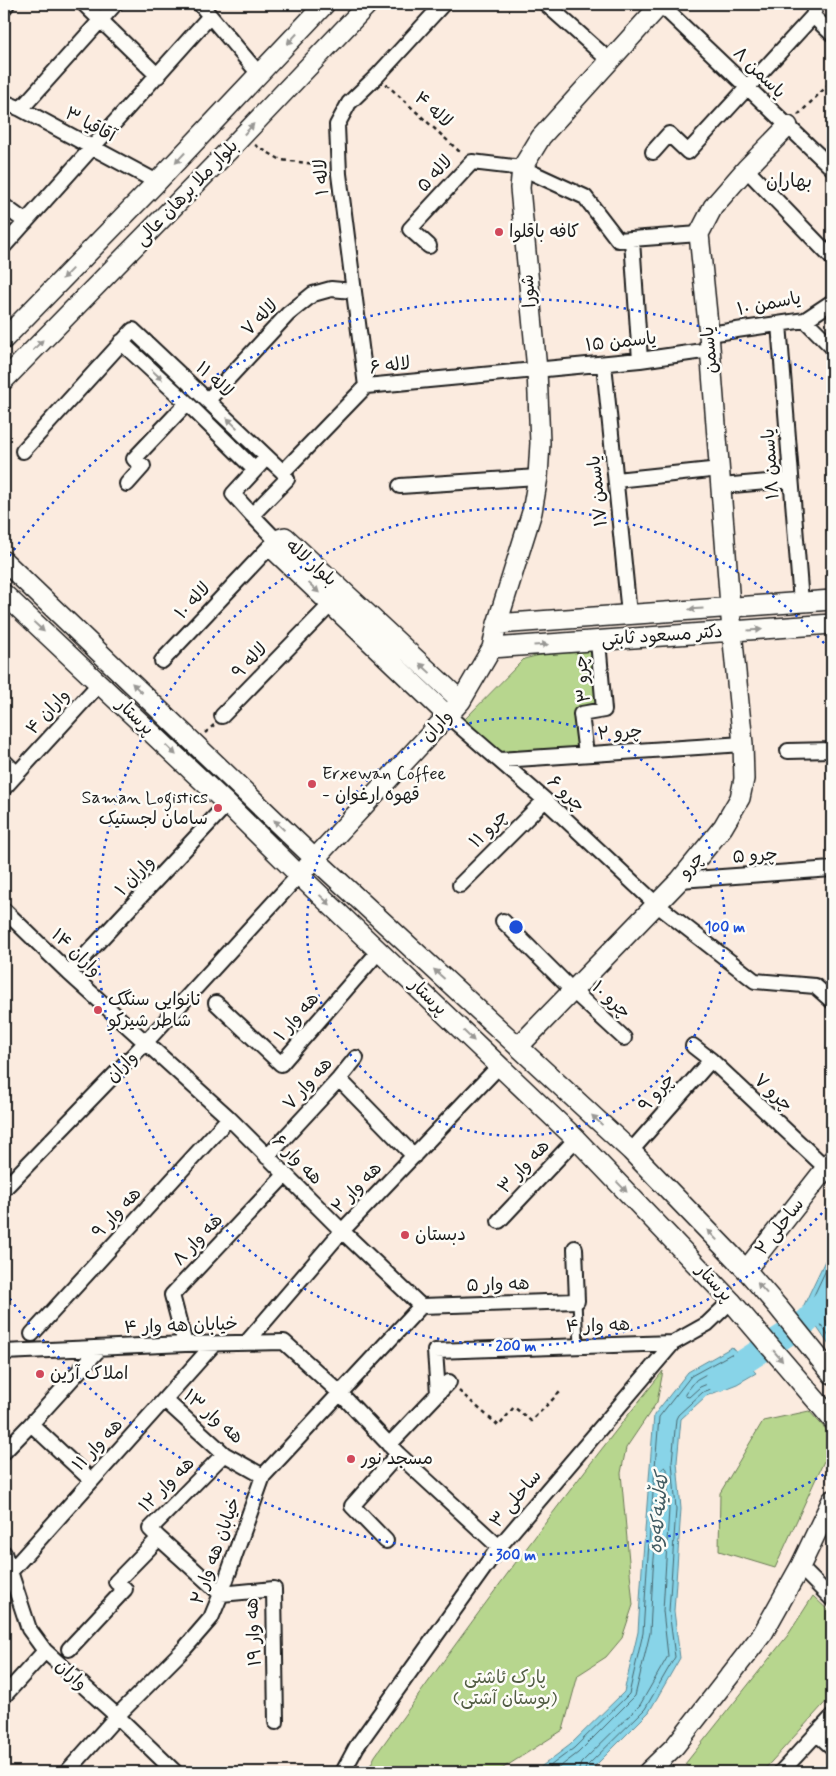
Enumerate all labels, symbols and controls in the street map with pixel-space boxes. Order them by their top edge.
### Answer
one-way arrow [286,33,298,45]
street label: یاسمن ۸ [727,42,791,104]
street label: لاله ۴ [409,86,457,134]
street label: آقاقیا ۳ [60,102,121,149]
one-way arrow [243,123,255,135]
street label: بلوار ملا برهان عالی [130,135,244,251]
street label: لاله ۵ [412,150,458,198]
one-way arrow [174,151,186,163]
street label: لاله ۱ [309,158,335,196]
district label: بهاران [766,169,812,194]
place label: کافه باقلوا [509,220,580,244]
marker: کافه باقلوا [493,226,505,238]
one-way arrow [61,268,73,280]
street label: شورا [516,273,542,309]
street label: یاسمن ۱۰ [735,286,803,322]
street label: لاله ۷ [236,294,284,342]
street label: یاسمن [696,325,724,375]
street label: یاسمن ۱۵ [584,326,658,358]
one-way arrow [32,340,44,352]
street label: لاله ۶ [368,352,412,380]
street label: لاله ۱۱ [190,356,238,404]
one-way arrow [150,369,162,381]
one-way arrow [227,417,239,429]
street label: یاسمن ۱۸ [757,428,785,500]
street label: یاسمن ۱۷ [582,454,614,528]
street label: بلوار لاله [280,534,342,592]
street label: لاله ۱۰ [170,577,216,625]
one-way arrow [308,582,320,594]
one-way arrow [688,606,704,614]
street label: دکتر مسعود ثابتی [601,620,723,652]
one-way arrow [33,621,45,633]
one-way arrow [747,625,763,633]
street label: لاله ۹ [227,638,273,684]
one-way arrow [533,640,549,648]
street label: چرو ۳ [569,654,597,704]
one-way arrow [419,662,431,674]
one-way arrow [132,682,144,694]
street label: واران ۴ [21,684,75,740]
street label: پرستار [109,692,159,741]
street label: واران [416,705,458,747]
street label: چرو ۲ [597,719,643,747]
one-way arrow [164,744,176,756]
place label: Erxewan Coffee - قهوه ارغوان [322,762,446,807]
street label: چرو ۶ [542,770,590,818]
marker: Erxewan Coffee - قهوه ارغوان [306,778,318,790]
place label: Saman Logistics سامان لجستیک [82,786,208,831]
marker: Saman Logistics سامان لجستیک [212,802,224,814]
street label: چرو ۱۱ [464,804,514,854]
one-way arrow [274,819,286,831]
street label: چرو ۵ [731,842,779,870]
street label: چرو [672,847,710,885]
street label: واران ۱ [110,851,160,901]
one-way arrow [319,894,331,906]
centre of rings [507,918,525,936]
text: 100 m [705,918,745,938]
street label: واران ۱۴ [46,924,106,982]
one-way arrow [434,968,446,980]
street label: پرستار [402,972,452,1021]
street label: چرو ۱۰ [586,976,636,1024]
street label: هه وار ۱ [269,987,325,1047]
place label: نانوایی سنگک شاطر شیرکو [107,988,201,1033]
marker: نانوایی سنگک شاطر شیرکو [92,1004,104,1016]
one-way arrow [462,1030,474,1042]
street label: واران [101,1046,143,1088]
street label: هه وار ۷ [278,1052,338,1116]
street label: چرو ۹ [633,1068,681,1118]
street label: چرو ۷ [748,1069,798,1117]
one-way arrow [592,1114,604,1126]
street label: هه وار ۶ [267,1130,327,1190]
street label: هه وار ۳ [493,1135,555,1199]
street label: هه وار ۲ [326,1157,388,1219]
one-way arrow [616,1180,628,1192]
street label: هه وار ۹ [87,1182,147,1244]
street label: ساحلی ۲ [750,1193,810,1261]
street label: هه وار ۸ [168,1209,228,1271]
place label: دبستان [415,1223,466,1247]
marker: دبستان [399,1229,411,1241]
one-way arrow [706,1229,718,1241]
street label: پرستار [689,1257,738,1307]
street label: هه وار ۵ [466,1272,530,1298]
one-way arrow [756,1283,768,1295]
street label: خیابان هه وار ۴ [124,1312,238,1340]
street label: هه وار ۴ [565,1313,631,1339]
text: 200 m [496,1337,537,1357]
one-way arrow [773,1349,784,1362]
place label: املاک آرین [50,1362,128,1386]
marker: املاک آرین [34,1368,46,1380]
street label: هه وار ۱۳ [178,1384,248,1450]
street label: هه وار ۱۱ [67,1413,129,1477]
place label: مسجد نور [360,1447,433,1471]
street label: هه وار ۱۲ [134,1452,200,1518]
marker: مسجد نور [345,1453,357,1465]
street label: ساحلی ۳ [485,1465,547,1533]
water label: کەڵینەکەوە [641,1467,675,1555]
street label: خیابان هه وار ۲ [185,1494,247,1608]
text: 300 m [496,1546,536,1566]
street label: هه وار ۱۹ [240,1597,268,1667]
street label: واران [50,1654,92,1696]
park label: پارک ئاشتی (بوستان آشتی) [453,1666,558,1711]

